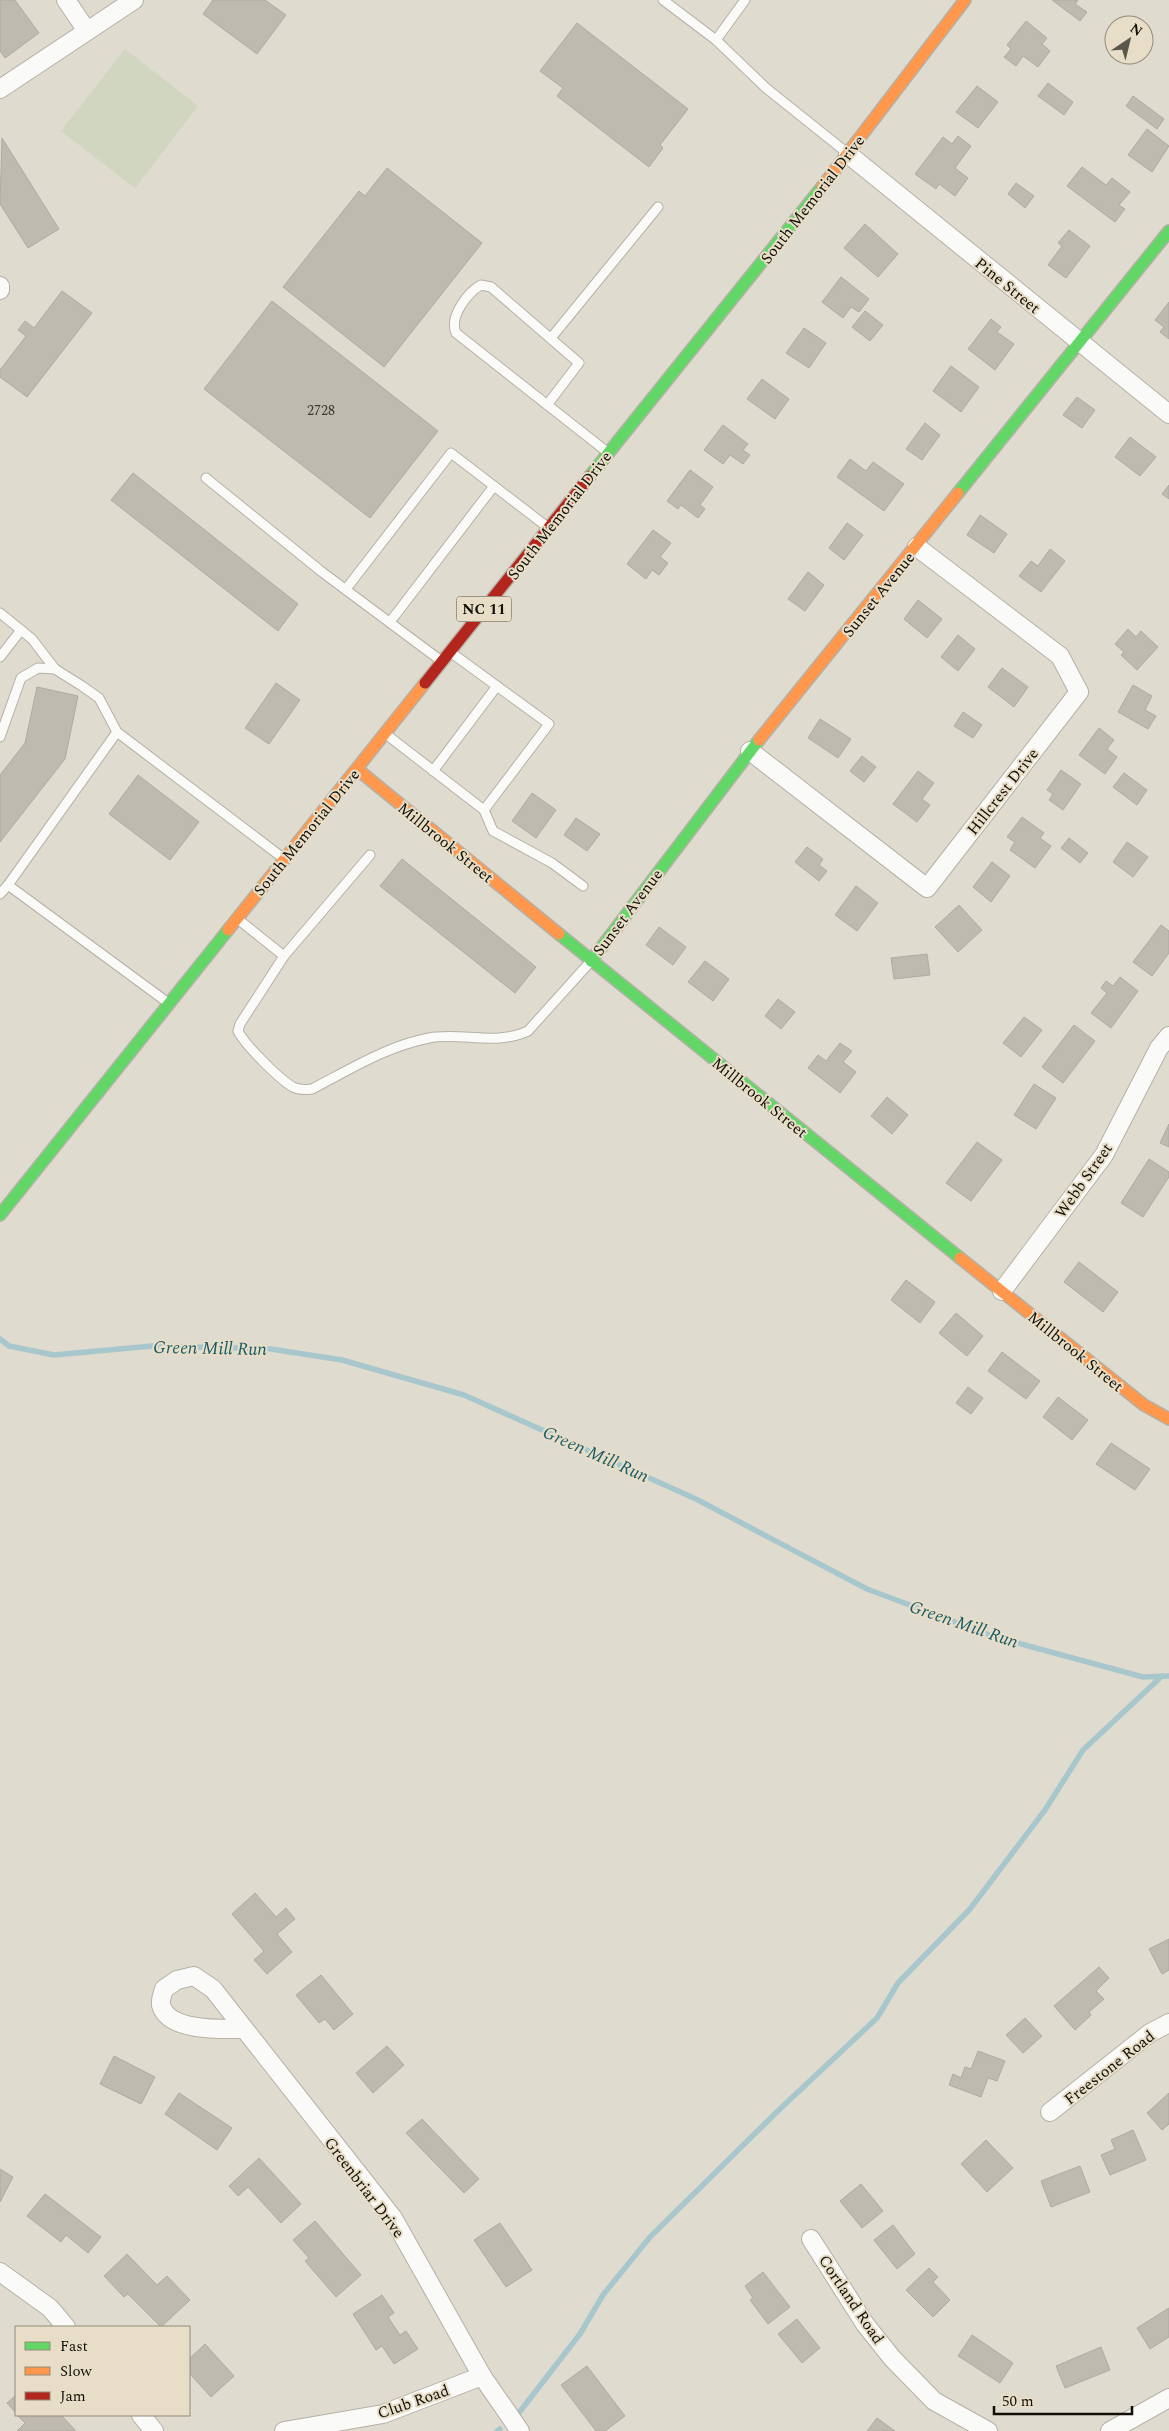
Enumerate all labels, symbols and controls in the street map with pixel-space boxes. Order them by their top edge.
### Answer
north arrow [1104,15,1154,65]
text: N [1125,18,1147,42]
street label: South Memorial Drive [755,130,871,269]
street label: Pine Street [969,252,1046,320]
house number: 2728 [307,400,335,421]
street label: South Memorial Drive [502,446,618,585]
street label: Sunset Avenue [837,547,921,643]
road number: NC 11 [456,596,512,622]
street label: Hillcrest Drive [961,743,1044,840]
street label: South Memorial Drive [248,764,366,902]
street label: Millbrook Street [392,797,499,889]
street label: Sunset Avenue [587,864,669,961]
street label: Millbrook Street [706,1052,813,1144]
street label: Webb Street [1049,1138,1119,1223]
street label: Millbrook Street [1022,1306,1129,1398]
water label: Green Mill Run [153,1334,268,1363]
water label: Green Mill Run [538,1419,654,1490]
water label: Green Mill Run [906,1593,1023,1656]
street label: Freestone Road [1059,2025,1160,2111]
street label: Greenbriar Drive [318,2132,410,2243]
street label: Cortland Road [812,2250,890,2349]
legend [15,2326,190,2416]
text: Fast [60,2335,88,2358]
text: Slow [60,2360,92,2383]
street label: Club Road [374,2378,452,2425]
scale bar [994,2384,1132,2416]
text: Jam [60,2385,86,2408]
text: 50 m [1002,2390,1034,2413]

